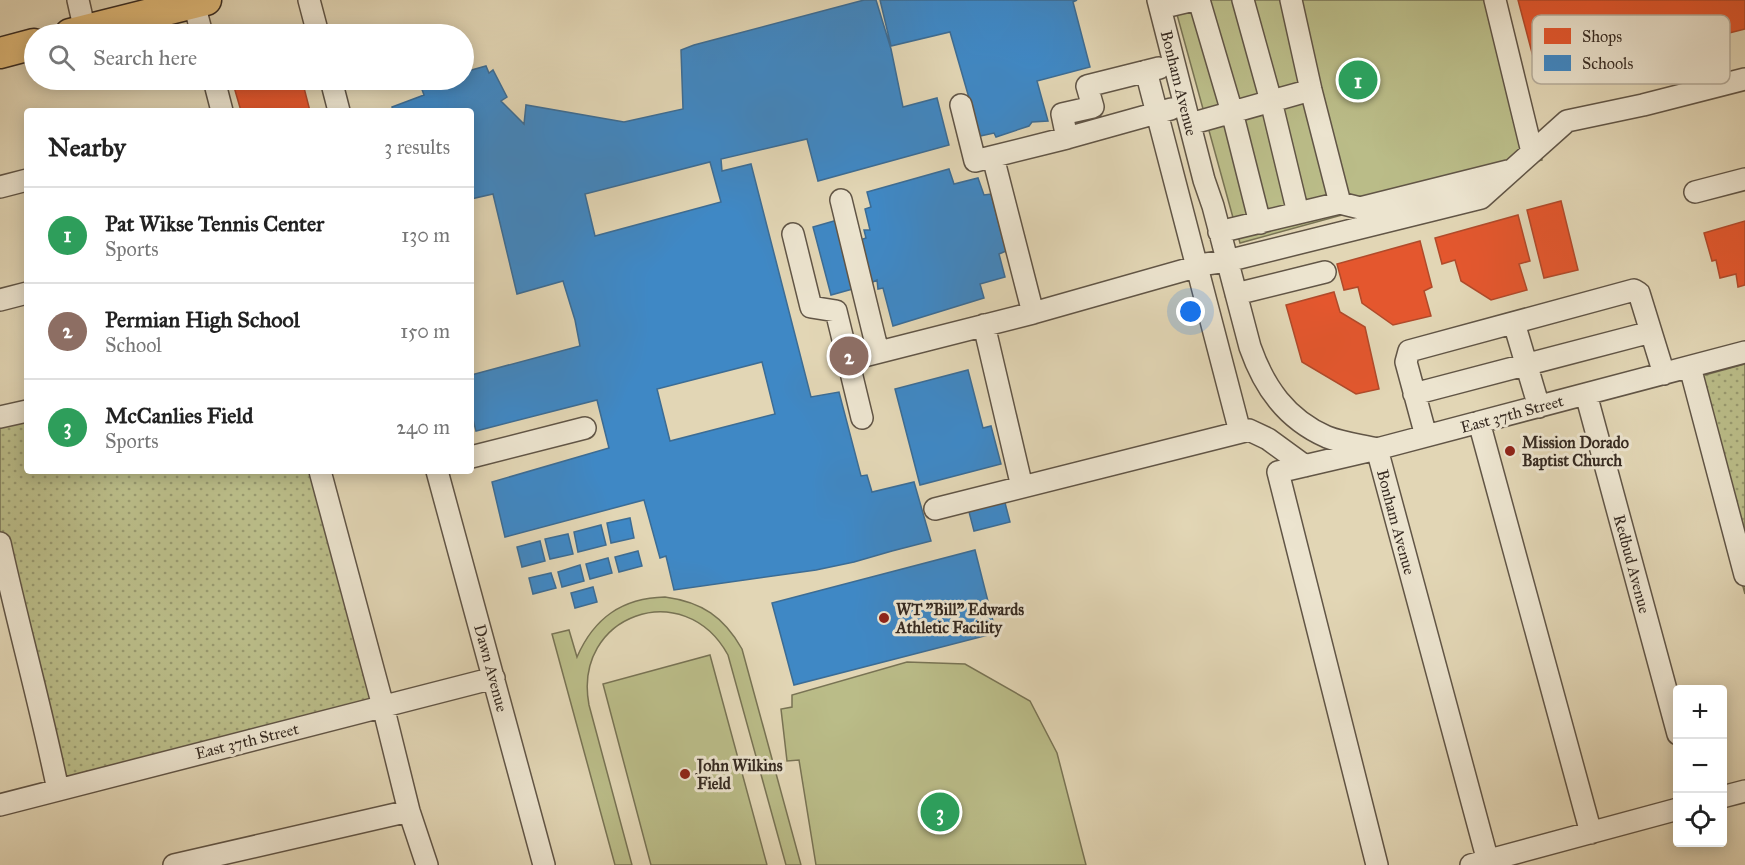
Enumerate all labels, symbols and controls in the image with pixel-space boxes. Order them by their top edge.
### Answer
legend [1532,15,1730,84]
search box [24,24,474,90]
text: Shops [1582,27,1622,46]
street label: Bonham Avenue [1157,28,1201,138]
icon: search [45,41,78,74]
text: Search here [93,44,197,71]
text: Schools [1582,54,1633,73]
pin: 1 [1338,58,1378,103]
text: Nearby [48,131,126,163]
text: 3 results [384,135,450,159]
text: Pat Wikse Tennis Center [105,210,324,237]
text: 1 [64,223,71,247]
text: 130 m [401,223,450,247]
text: Sports [105,237,159,261]
your location [1176,297,1205,326]
text: Permian High School [105,306,300,333]
text: 2 [63,319,72,343]
text: 150 m [400,319,450,343]
text: School [105,333,162,357]
pin: 2 [830,334,868,378]
street label: East 37th Street [1458,391,1566,437]
text: McCanlies Field [105,402,253,429]
text: 3 [64,415,72,439]
text: 240 m [396,415,450,439]
text: Sports [105,429,159,453]
place label: Mission Dorado Baptist Church [1522,433,1629,471]
marker: Mission Dorado Baptist Church [1503,444,1517,458]
street label: Bonham Avenue [1373,467,1419,577]
street label: Redbud Avenue [1610,512,1654,616]
place label: WT "Bill" Edwards Athletic Facility [895,600,1024,638]
marker: WT "Bill" Edwards Athletic Facility [877,611,891,625]
street label: Dawn Avenue [470,622,512,714]
map controls [1673,685,1727,847]
button: + [1673,685,1727,739]
street label: East 37th Street [193,719,301,763]
button: − [1673,739,1727,793]
place label: John Wilkins Field [695,756,783,793]
marker: John Wilkins Field [678,767,692,781]
pin: 3 [920,790,960,834]
button: locate [1673,793,1727,847]

